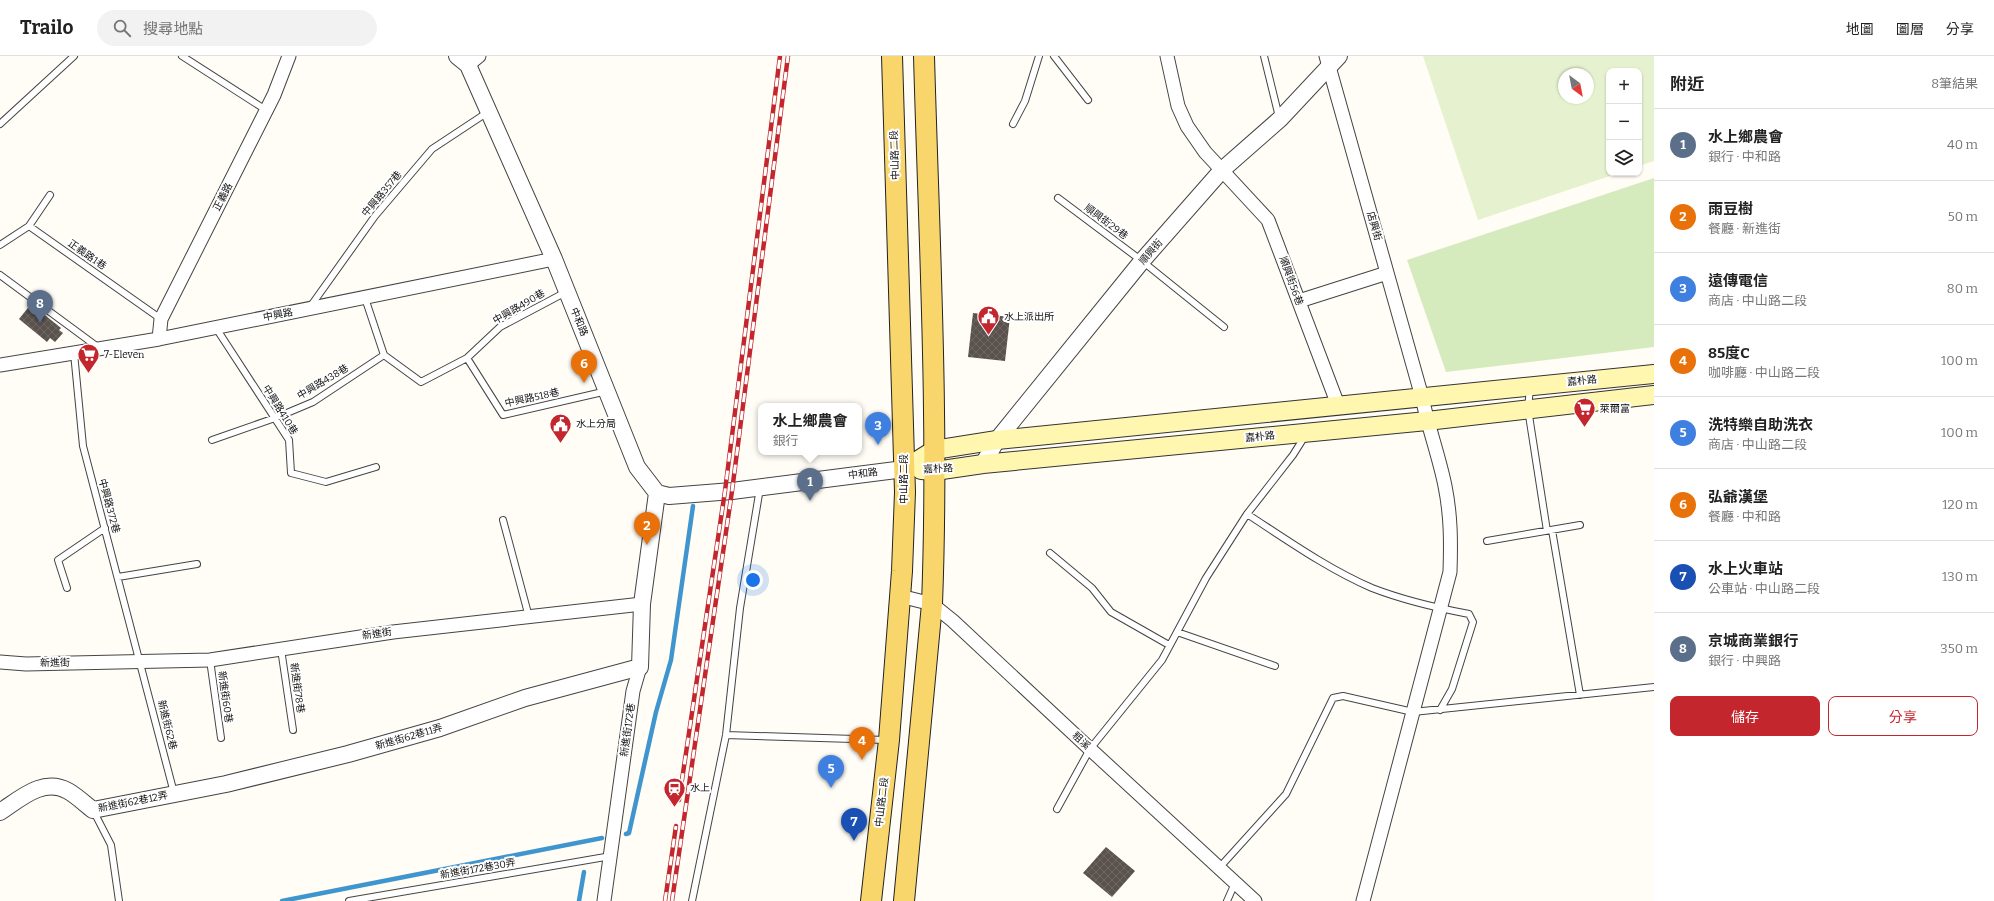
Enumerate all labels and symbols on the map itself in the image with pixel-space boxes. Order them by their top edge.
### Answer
north arrow [1558,68,1594,104]
street label: 中山路二段 [888,130,902,180]
street label: 中興路357巷 [359,169,405,219]
street label: 正義路 [211,181,235,213]
street label: 順興街29巷 [1082,202,1130,242]
street label: 店興街 [1364,210,1384,242]
street label: 正義路1巷 [66,237,108,273]
street label: 順興街 [1137,237,1165,267]
street label: 順興街56巷 [1277,255,1305,307]
street label: 中興路490巷 [491,287,547,327]
pin: 8 [27,290,53,323]
public building icon: 水上派出所 [976,304,1002,337]
street label: 中興路 [262,306,294,324]
street label: 中和路 [568,306,590,338]
place label: 水上派出所 [1004,311,1054,323]
supermarket icon: 7-Eleven [76,342,102,375]
place label: 7-Eleven [104,349,145,361]
pin: 6 [571,350,597,383]
street label: 中興路438巷 [295,362,351,402]
street label: 嘉朴路 [1566,373,1598,389]
street label: 中興路410巷 [260,383,300,437]
street label: 中興路518巷 [504,386,560,410]
supermarket icon: 萊爾富 [1572,396,1598,429]
place label: 萊爾富 [1600,403,1630,415]
public building icon: 水上分局 [548,411,574,444]
pin: 3 [865,412,891,445]
place label: 水上分局 [576,418,616,430]
street label: 嘉朴路 [1244,429,1276,445]
street label: 中山路二段 [898,454,910,504]
street label: 嘉朴路 [923,462,953,476]
street label: 中和路 [847,466,879,482]
pin: 1 [797,468,823,501]
street label: 中興路372巷 [96,477,122,535]
pin: 2 [634,512,660,545]
your location [743,570,763,590]
street label: 新進街 [361,626,393,642]
street label: 新進街 [40,657,70,669]
street label: 新進街78巷 [288,662,306,714]
street label: 新進街60巷 [215,670,235,724]
street label: 新進街62巷 [155,699,179,751]
street label: 新進街172巷 [618,702,638,758]
street label: 新進街62巷11弄 [374,722,444,752]
pin: 4 [849,727,875,760]
street label: 粗溪 [1070,730,1092,752]
pin: 5 [818,755,844,788]
station icon: 水上 [662,775,688,808]
street label: 中山路二段 [873,776,891,828]
place label: 水上 [690,782,710,794]
street label: 新進街62巷12弄 [97,789,169,815]
pin: 7 [841,808,867,841]
street label: 新進街172巷30弄 [439,856,517,882]

